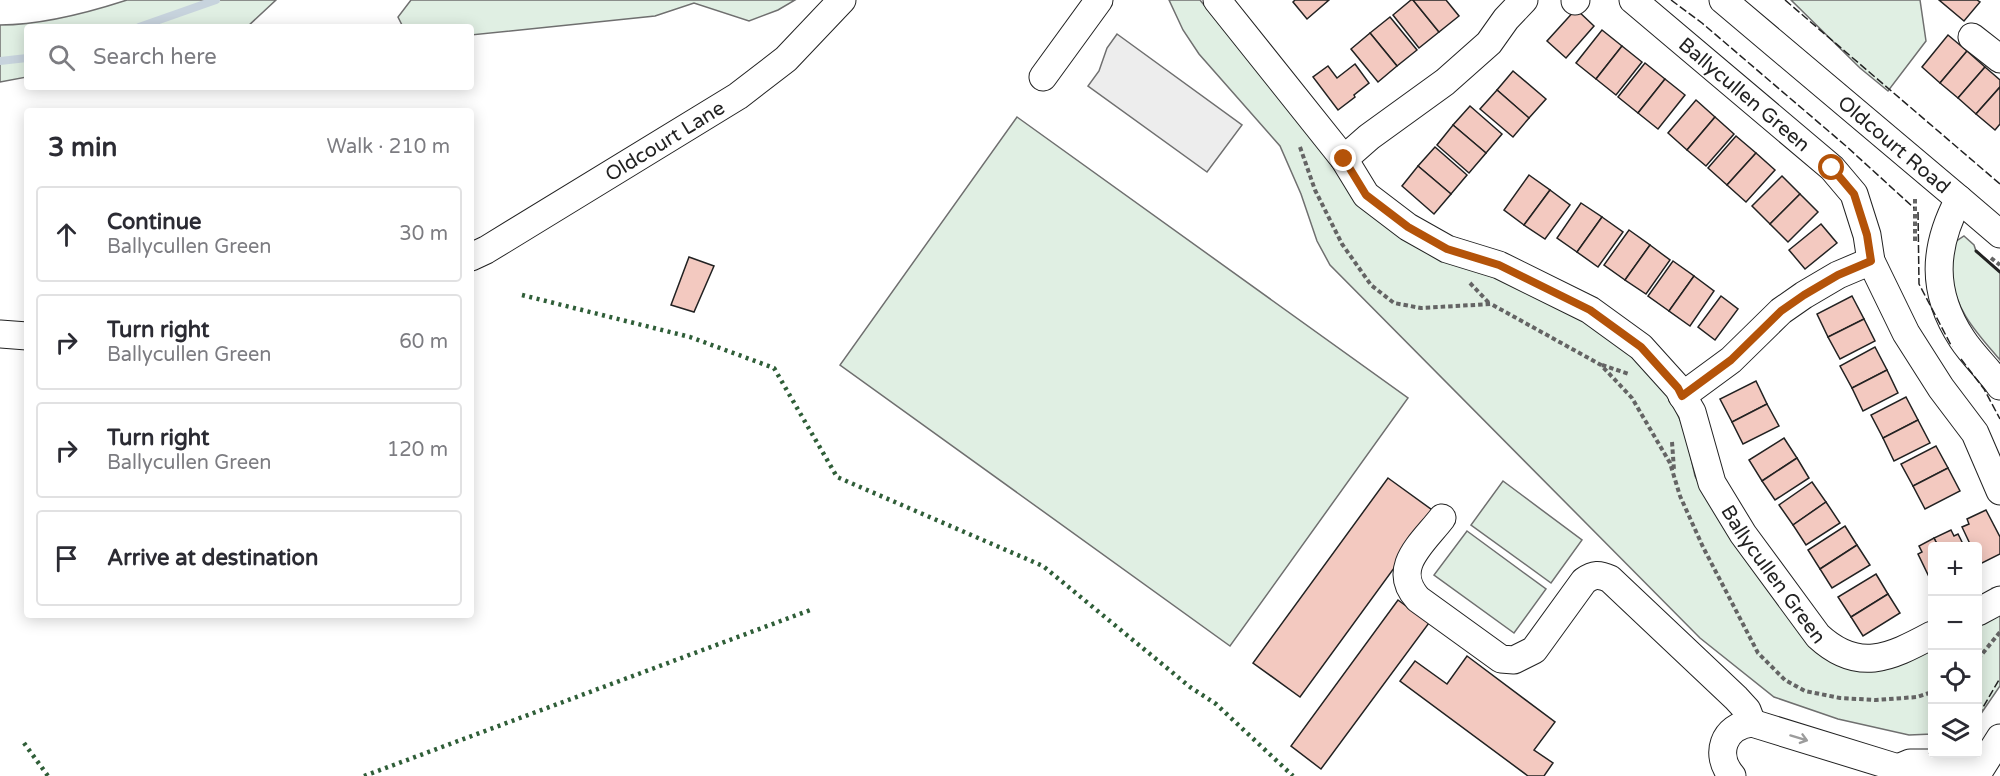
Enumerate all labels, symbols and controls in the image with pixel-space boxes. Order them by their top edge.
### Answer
search box [24,24,474,90]
street label: Ballycullen Green [1673,33,1815,157]
icon: search [45,41,78,74]
text: Search here [93,44,217,70]
street label: Oldcourt Road [1833,91,1955,199]
street label: Oldcourt Lane [601,96,729,187]
text: 3 min [48,132,117,163]
text: Walk · 210 m [327,135,450,159]
route end [1330,145,1356,171]
route start [1818,154,1844,180]
text: Continue [107,209,202,235]
icon: ahead [50,218,83,251]
text: 30 m [399,222,448,246]
text: Ballycullen Green [107,235,271,259]
text: Turn right [107,317,209,343]
icon: right [50,326,83,359]
text: 60 m [399,330,448,354]
text: Ballycullen Green [107,343,271,367]
text: Turn right [107,425,209,451]
icon: right [50,434,83,467]
text: 120 m [387,438,448,462]
text: Ballycullen Green [107,451,271,475]
street label: Ballycullen Green [1715,501,1830,649]
icon: arrive [50,542,83,575]
map controls [1928,542,1982,758]
button: + [1928,542,1982,596]
text: Arrive at destination [107,545,318,571]
button: − [1928,596,1982,650]
button: locate [1928,650,1982,704]
button: layers [1928,704,1982,758]
one-way arrow [1789,733,1808,744]

